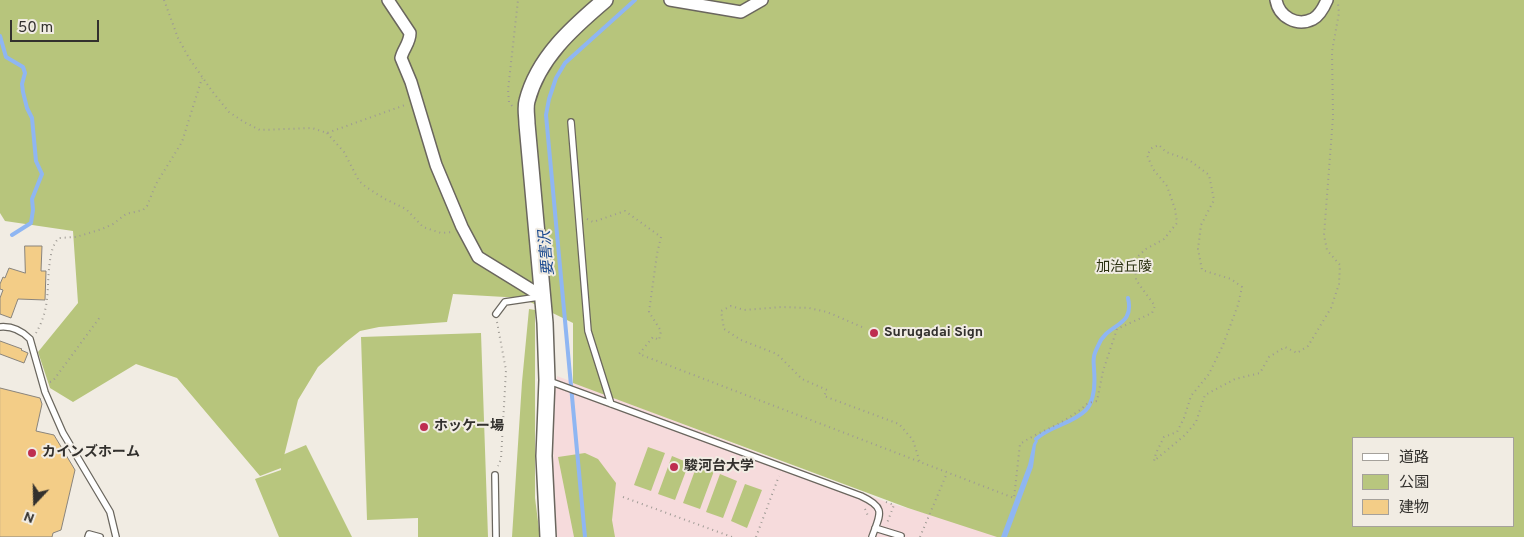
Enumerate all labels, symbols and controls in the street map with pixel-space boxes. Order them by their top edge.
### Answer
scale bar [12,10,101,42]
text: 50 m [18,19,53,38]
water label: 要害沢 [537,230,559,276]
park label: 加治丘陵 [1096,260,1152,276]
place label: Surugadai Sign [884,325,983,341]
marker: Surugadai Sign [868,327,880,339]
place label: ホッケー場 [434,419,504,435]
marker: ホッケー場 [418,421,430,433]
legend [1352,437,1514,527]
place label: カインズホーム [42,445,140,461]
marker: カインズホーム [26,447,38,459]
text: 道路 [1399,449,1429,468]
place label: 駿河台大学 [684,459,754,475]
marker: 駿河台大学 [668,461,680,473]
text: 公園 [1399,474,1429,493]
north arrow [10,477,60,527]
text: 建物 [1399,499,1429,518]
text: N [22,507,37,526]

